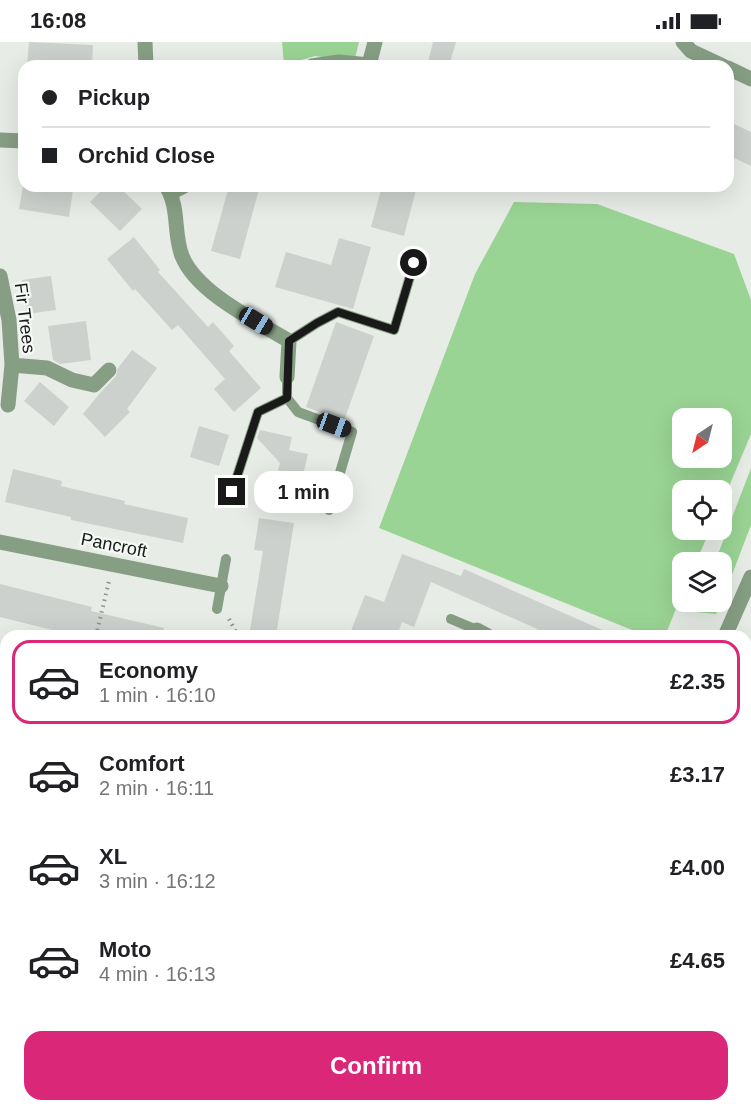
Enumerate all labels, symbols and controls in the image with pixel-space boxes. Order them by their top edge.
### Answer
text: 16:08 [30,8,86,33]
text: Pickup [78,85,150,110]
text: Orchid Close [78,143,215,168]
route start [400,249,427,276]
street label: Fir Trees [11,282,39,354]
car [236,304,276,338]
north arrow [672,408,732,468]
map controls [672,408,732,612]
car [314,410,354,440]
callout: 1 min [253,471,352,513]
route end [218,478,245,505]
button: locate [672,480,732,540]
text: 1 min [277,481,330,503]
street label: Pancroft [79,529,149,561]
button: layers [672,552,732,612]
icon: car [27,655,81,709]
text: Economy [99,658,198,683]
text: £2.35 [670,669,725,694]
text: 1 min · 16:10 [99,684,216,706]
icon: car [27,748,81,802]
text: Comfort [99,751,185,776]
text: £3.17 [670,762,725,787]
text: 2 min · 16:11 [99,777,214,799]
icon: car [27,841,81,895]
text: XL [99,844,127,869]
text: £4.00 [670,855,725,880]
text: 3 min · 16:12 [99,870,216,892]
icon: car [27,934,81,988]
text: Moto [99,937,152,962]
text: £4.65 [670,948,725,973]
text: 4 min · 16:13 [99,963,216,985]
button: Confirm [24,1031,728,1100]

